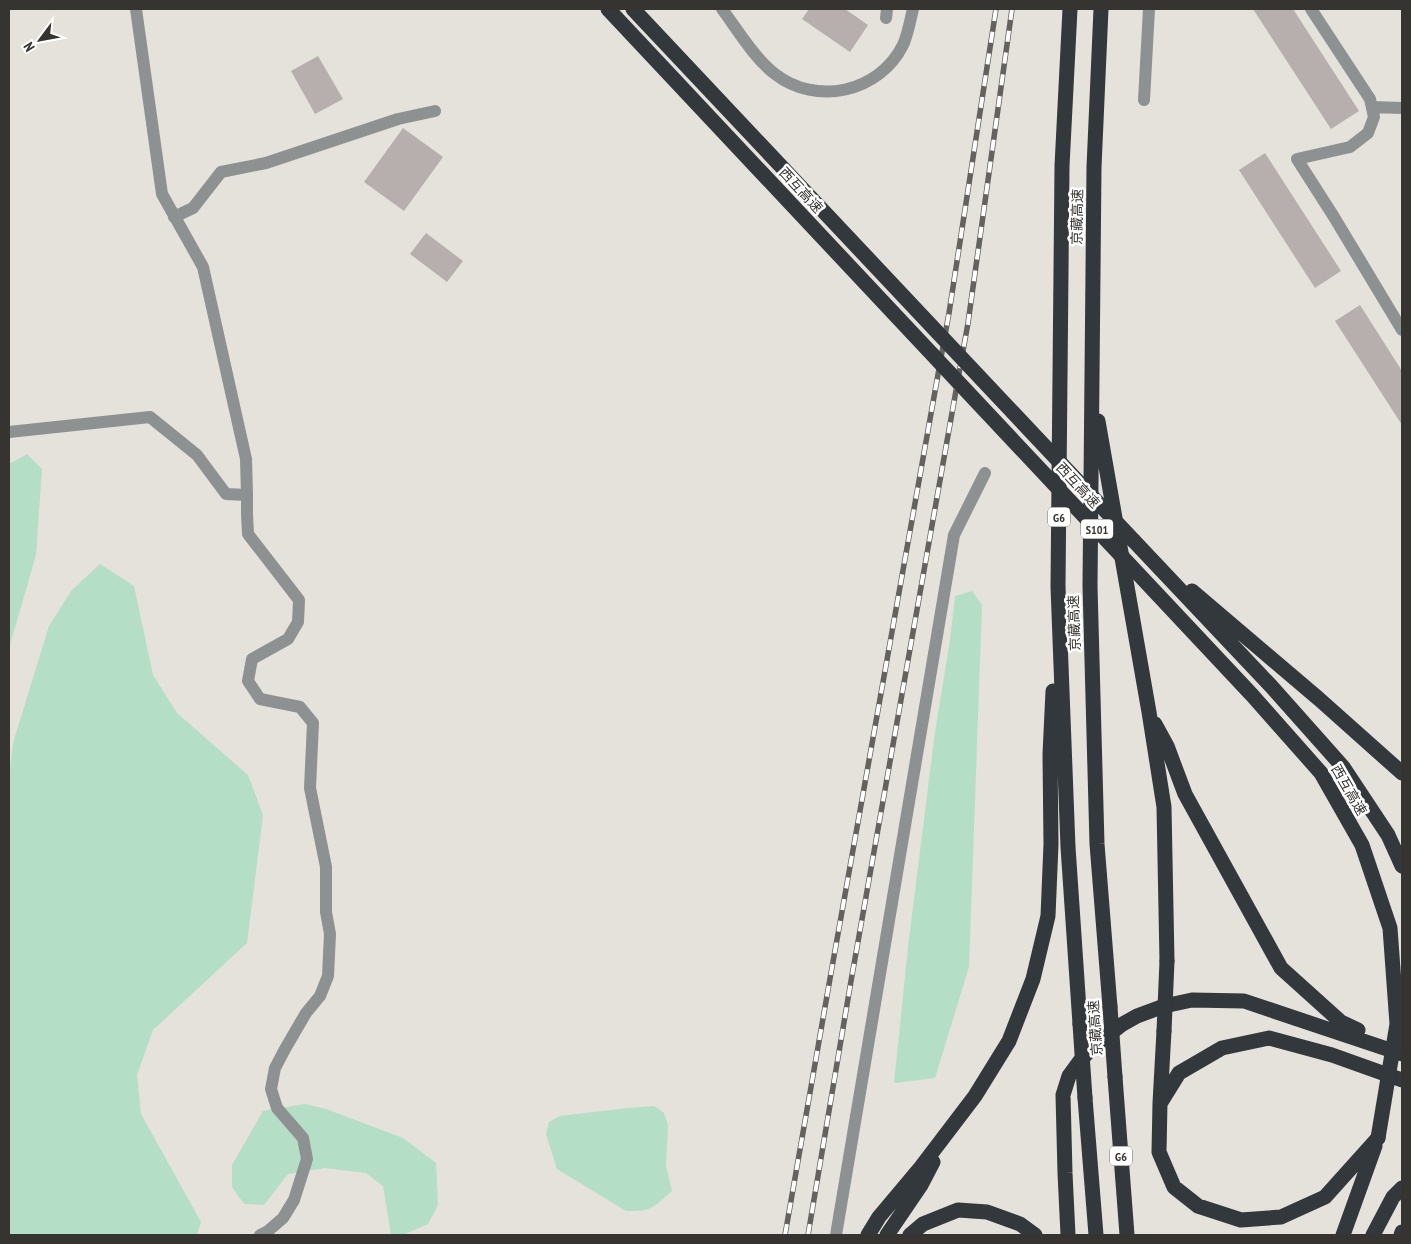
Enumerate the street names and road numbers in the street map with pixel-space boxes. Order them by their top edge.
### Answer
street label: 西互高速 [775,163,827,217]
street label: 京藏高速 [1068,189,1086,245]
street label: 西互高速 [1052,458,1104,512]
road number: G6 [1048,508,1070,526]
road number: S101 [1081,520,1113,538]
street label: 京藏高速 [1064,595,1084,651]
street label: 西互高速 [1327,761,1371,819]
street label: 京藏高速 [1084,999,1106,1057]
road number: G6 [1110,1146,1132,1166]

